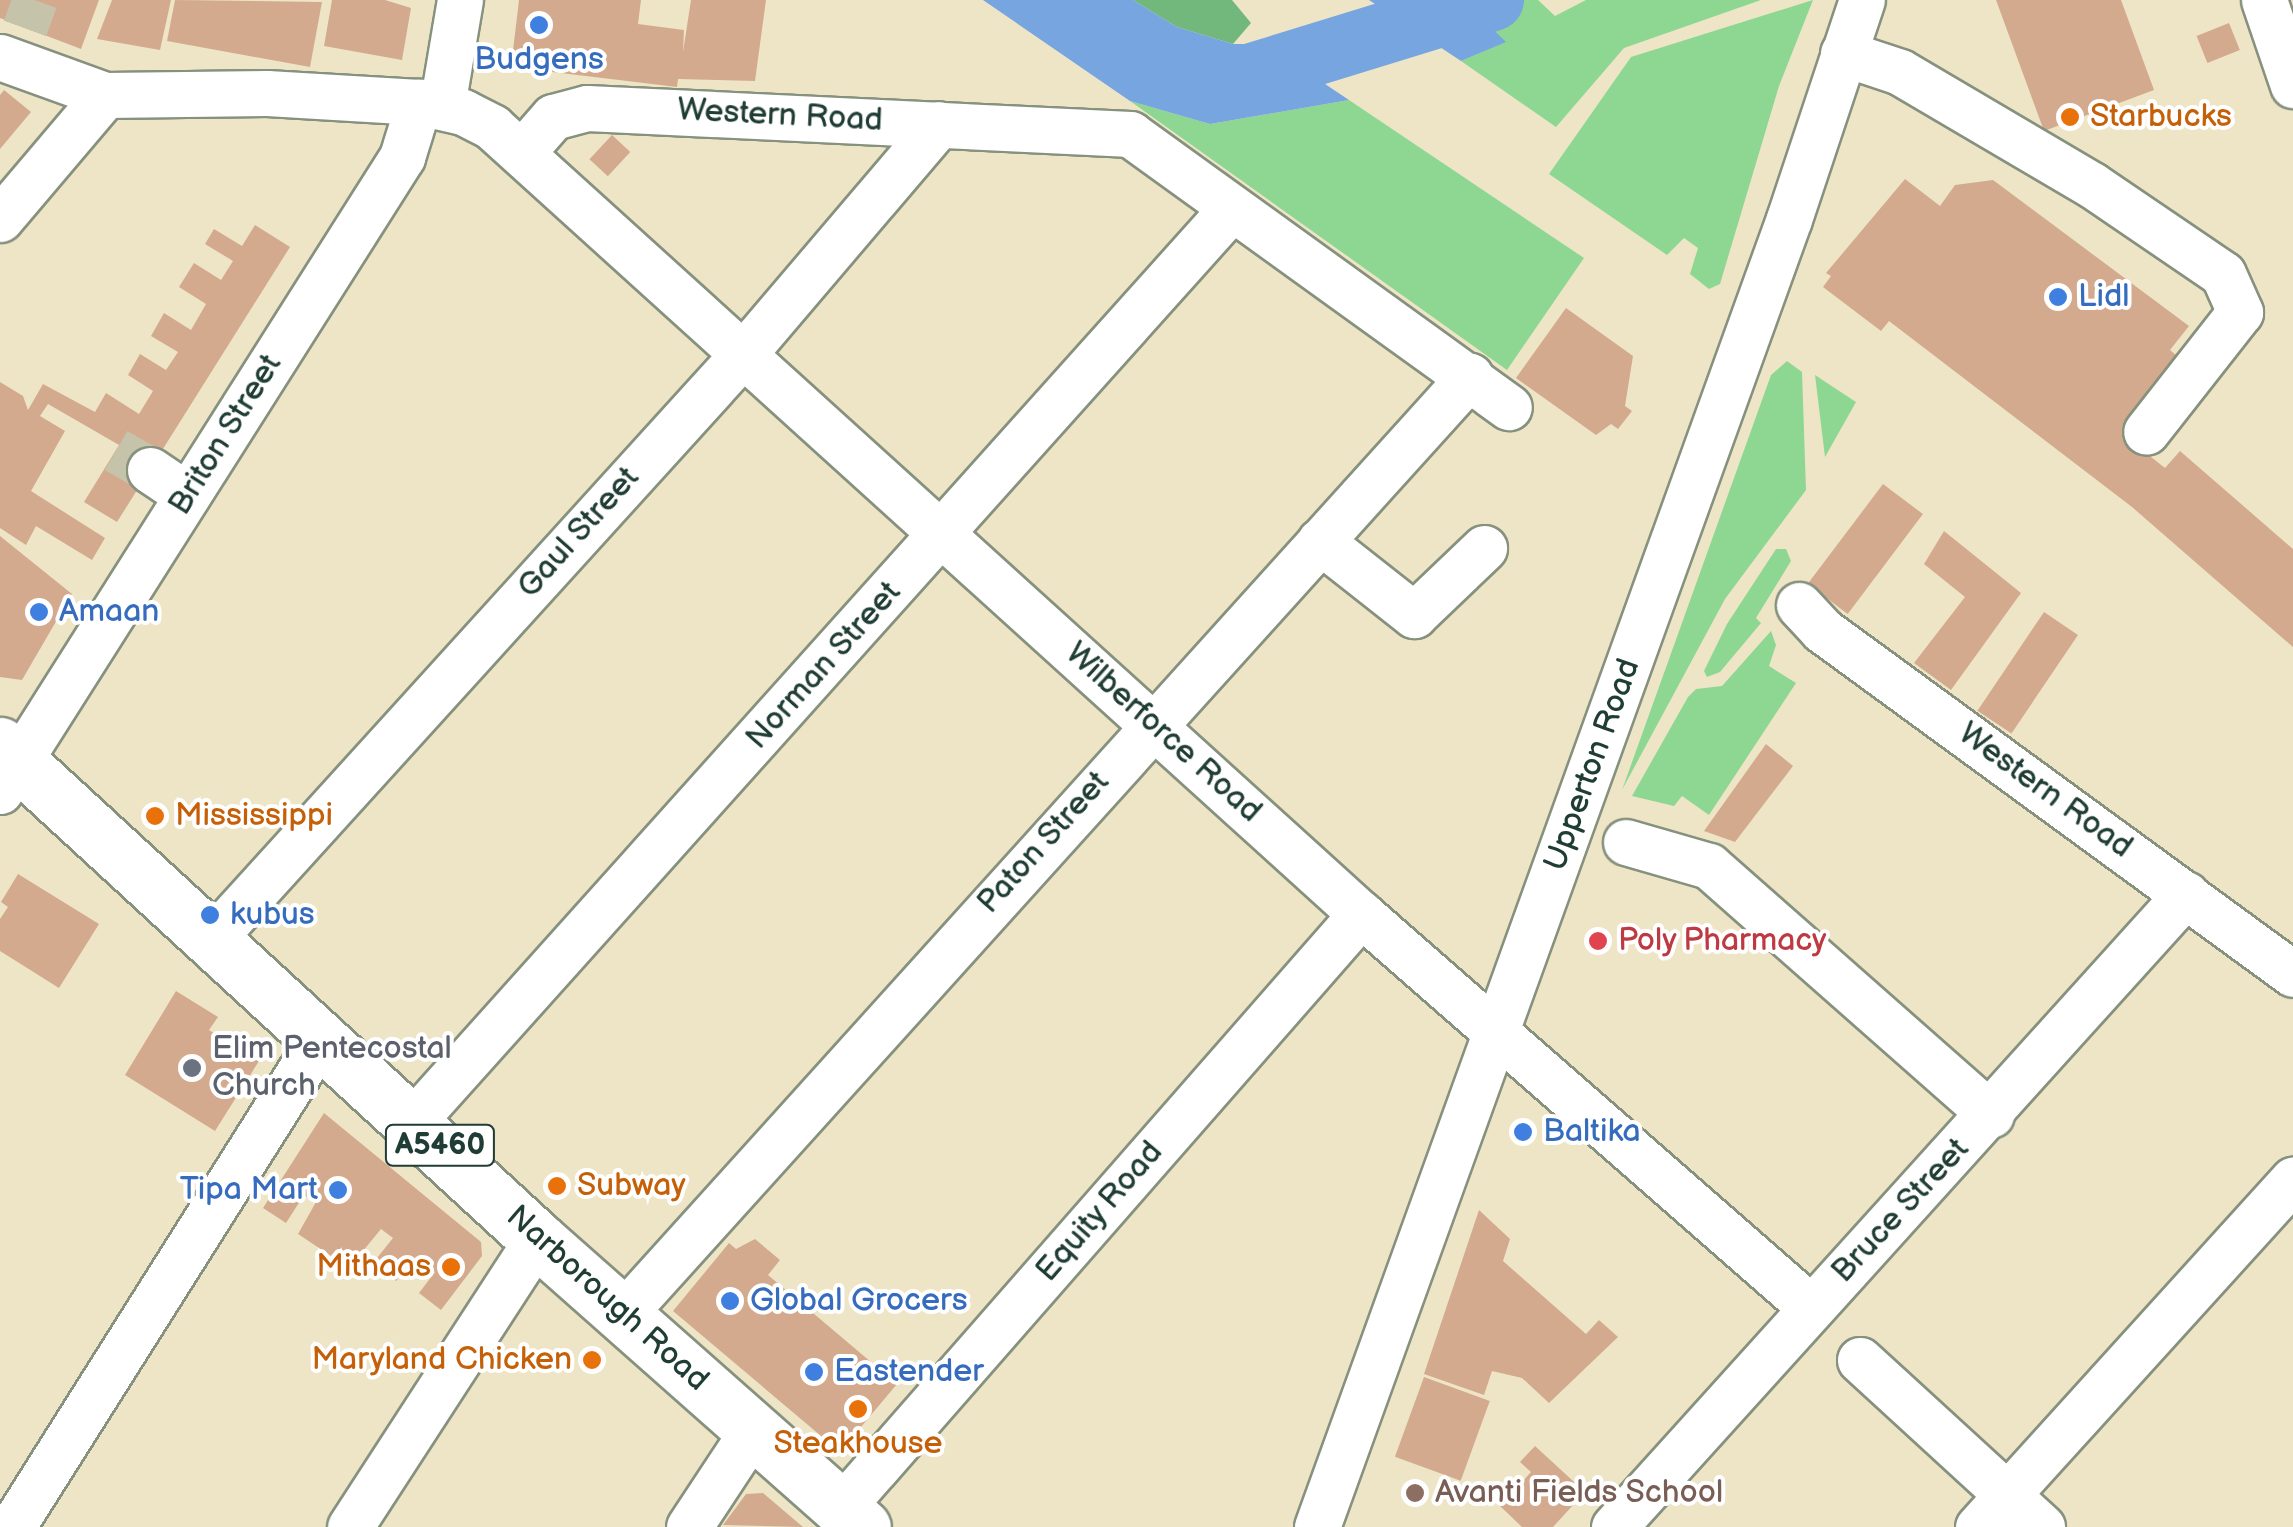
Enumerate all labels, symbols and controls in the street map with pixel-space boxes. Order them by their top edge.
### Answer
marker: Budgens [528,14,550,36]
place label: Budgens [474,41,604,79]
street label: Western Road [676,91,884,141]
place label: Starbucks [2090,98,2232,136]
marker: Starbucks [2059,106,2081,128]
place label: Lidl [2078,278,2129,316]
marker: Lidl [2047,286,2069,308]
street label: Briton Street [161,347,291,523]
street label: Gaul Street [510,459,648,607]
street label: Norman Street [738,574,910,758]
place label: Amaan [59,593,159,631]
marker: Amaan [28,601,50,623]
street label: Wilberforce Road [1057,635,1269,831]
street label: Upperton Road [1537,654,1649,876]
street label: Western Road [1951,715,2139,867]
street label: Paton Street [970,764,1118,922]
place label: Mississippi [175,797,333,835]
marker: Mississippi [144,805,166,827]
place label: kubus [230,896,315,934]
marker: kubus [199,904,221,926]
place label: Poly Pharmacy [1618,922,1829,960]
marker: Poly Pharmacy [1587,930,1609,952]
place label: Elim Pentecostal Church [212,1031,452,1106]
marker: Elim Pentecostal Church [181,1057,203,1079]
place label: Baltika [1543,1113,1641,1151]
road number: A5460 [382,1120,498,1170]
marker: Baltika [1512,1121,1534,1143]
street label: Bruce Street [1824,1131,1978,1291]
street label: Equity Road [1028,1133,1172,1291]
place label: Subway [577,1167,686,1205]
place label: Tipa Mart [180,1171,318,1209]
marker: Subway [546,1175,568,1197]
marker: Tipa Mart [327,1179,349,1201]
street label: Narborough Road [498,1198,716,1400]
place label: Mithaas [316,1248,431,1286]
marker: Mithaas [440,1256,462,1278]
place label: Global Grocers [750,1282,967,1320]
marker: Global Grocers [719,1290,741,1312]
place label: Maryland Chicken [311,1341,572,1379]
marker: Maryland Chicken [581,1349,603,1371]
place label: Eastender [834,1353,984,1391]
marker: Eastender [803,1361,825,1383]
marker: Steakhouse [847,1398,869,1420]
place label: Steakhouse [773,1425,943,1463]
place label: Avanti Fields School [1435,1474,1724,1512]
marker: Avanti Fields School [1404,1482,1426,1504]

